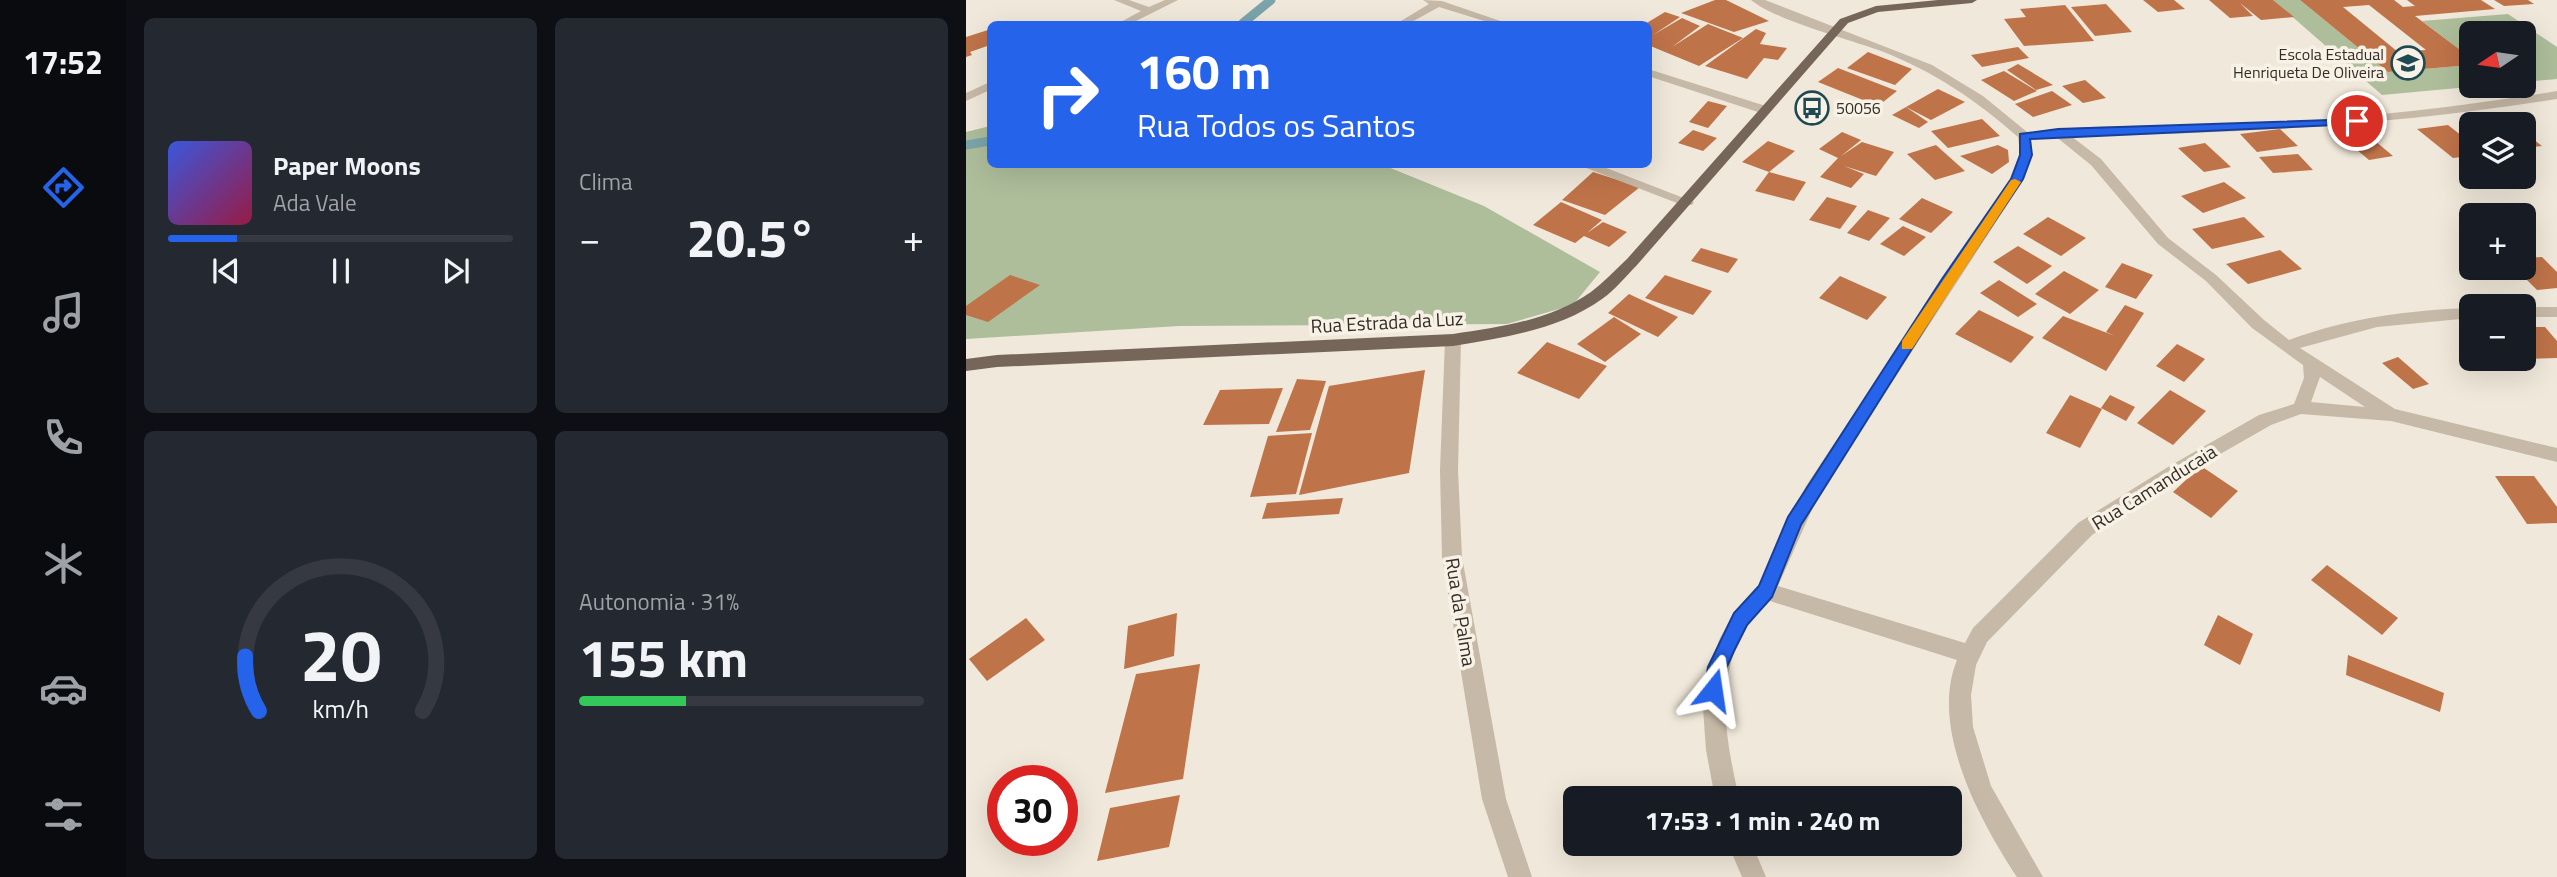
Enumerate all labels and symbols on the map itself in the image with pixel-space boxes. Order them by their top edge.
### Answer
north arrow [2459,21,2536,98]
place label: Escola Estadual Henriqueta De Oliveira [2233,42,2384,84]
school or university icon: Escola Estadual Henriqueta De Oliveira [2389,44,2427,82]
bus stop icon: 50056 [1793,89,1831,127]
pin [2327,91,2387,151]
place label: 50056 [1836,96,1881,120]
street label: Rua Estrada da Luz [1310,303,1464,340]
street label: Rua Camanducaia [2086,436,2222,537]
street label: Rua da Palma [1439,555,1484,669]
position arrow [1676,653,1750,727]
speed limit sign: 30 [987,765,1078,856]

